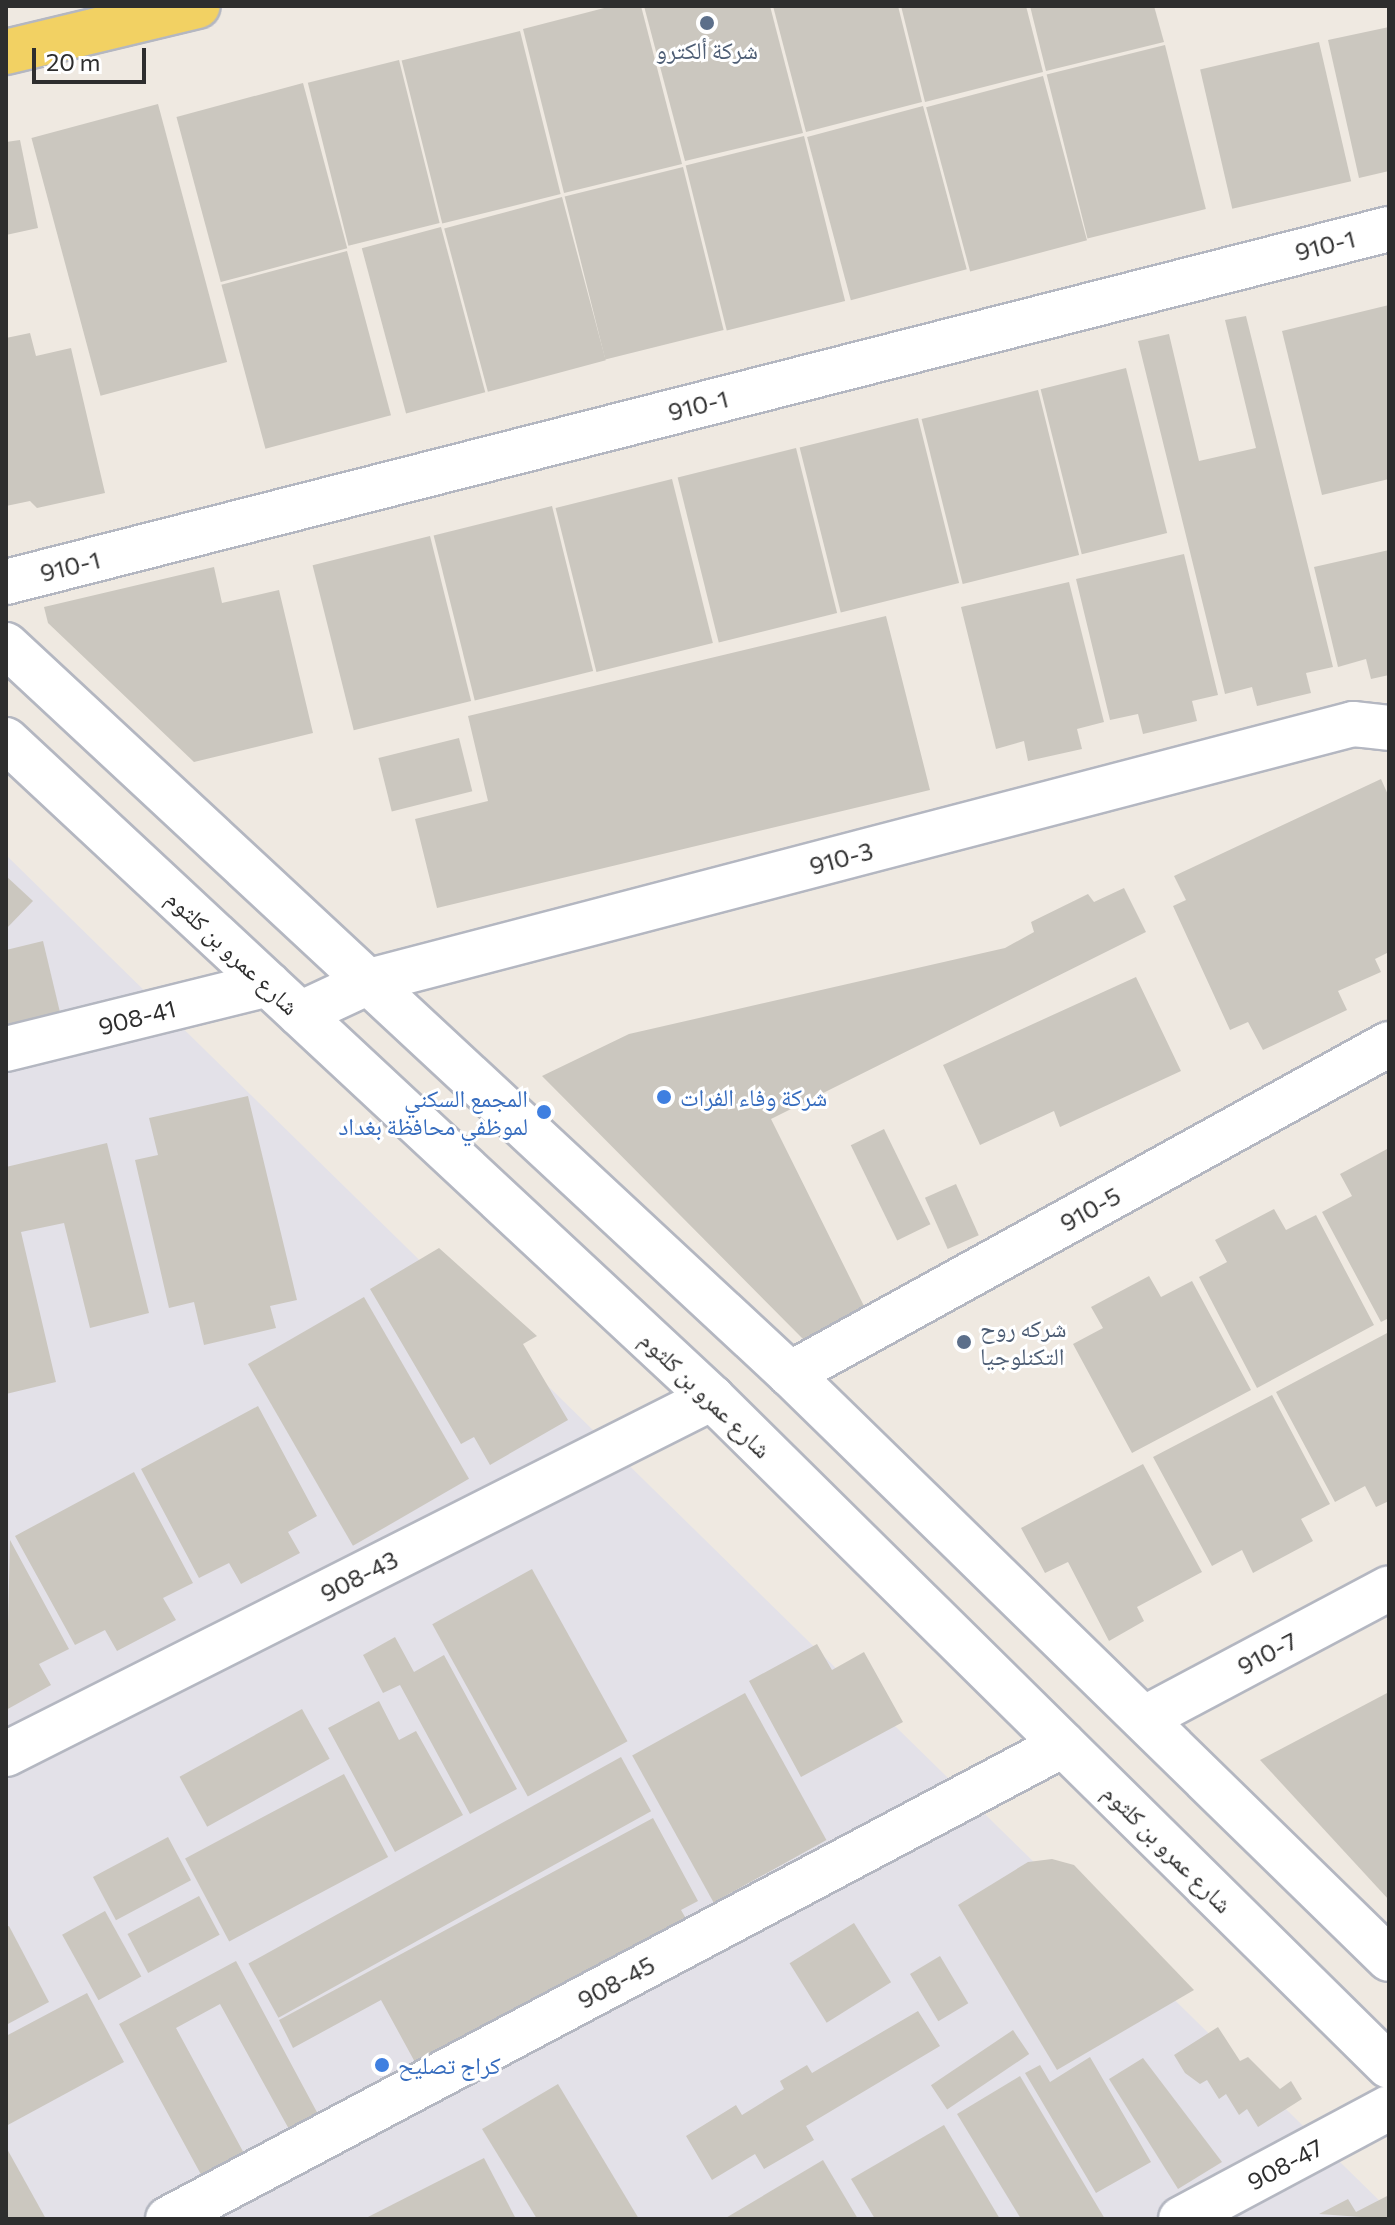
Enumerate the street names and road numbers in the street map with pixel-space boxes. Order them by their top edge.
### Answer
street label: 910-1 [1292,224,1358,266]
street label: 910-1 [665,384,731,426]
street label: 910-1 [37,545,103,587]
street label: 910-3 [806,836,876,880]
street label: شارع عمرو بن كلثوم [161,883,305,1021]
street label: 908-41 [95,993,179,1041]
street label: 910-5 [1055,1181,1125,1237]
street label: شارع عمرو بن كلثوم [635,1324,777,1464]
street label: 908-43 [315,1544,403,1608]
street label: 910-7 [1232,1625,1302,1681]
street label: شارع عمرو بن كلثوم [1098,1778,1238,1918]
street label: 908-45 [573,1950,659,2014]
street label: 908-47 [1242,2132,1328,2196]

